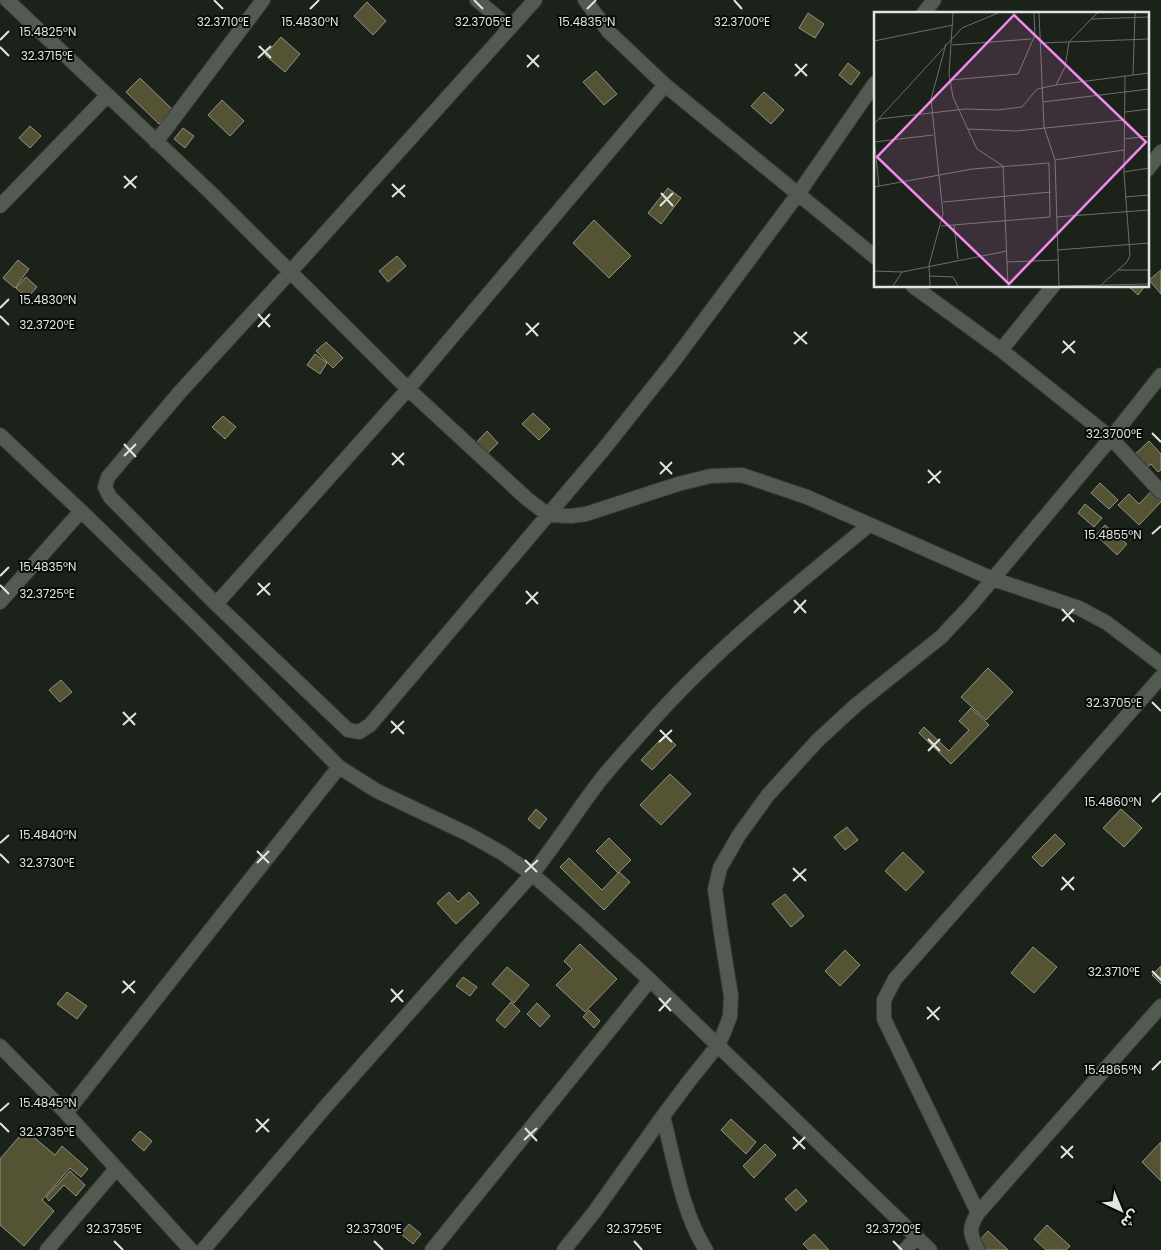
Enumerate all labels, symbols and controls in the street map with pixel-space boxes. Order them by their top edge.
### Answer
inset map [874,12,1148,288]
text: 32.3710°E [197,13,249,30]
text: 15.4830°N [282,13,338,30]
text: 32.3705°E [455,13,511,30]
text: 15.4835°N [559,13,615,30]
text: 32.3700°E [714,13,770,30]
text: 15.4825°N [20,23,76,40]
text: 32.3715°E [21,47,73,64]
text: 15.4830°N [20,291,76,308]
text: 32.3720°E [19,316,75,333]
text: 32.3700°E [1086,425,1142,442]
text: 15.4855°N [1084,526,1142,543]
text: 15.4835°N [20,558,76,575]
text: 32.3725°E [19,585,75,602]
text: 32.3705°E [1086,694,1142,711]
text: 15.4860°N [1084,793,1142,810]
text: 15.4840°N [19,826,77,843]
text: 32.3730°E [19,854,75,871]
text: 32.3710°E [1088,963,1140,980]
text: 15.4865°N [1084,1061,1142,1078]
text: 15.4845°N [19,1094,77,1111]
text: 32.3735°E [19,1123,75,1140]
north arrow [1096,1185,1146,1235]
text: ش [1116,1205,1144,1233]
text: 32.3735°E [86,1220,142,1237]
text: 32.3730°E [346,1220,402,1237]
text: 32.3725°E [606,1220,662,1237]
text: 32.3720°E [865,1220,921,1237]

